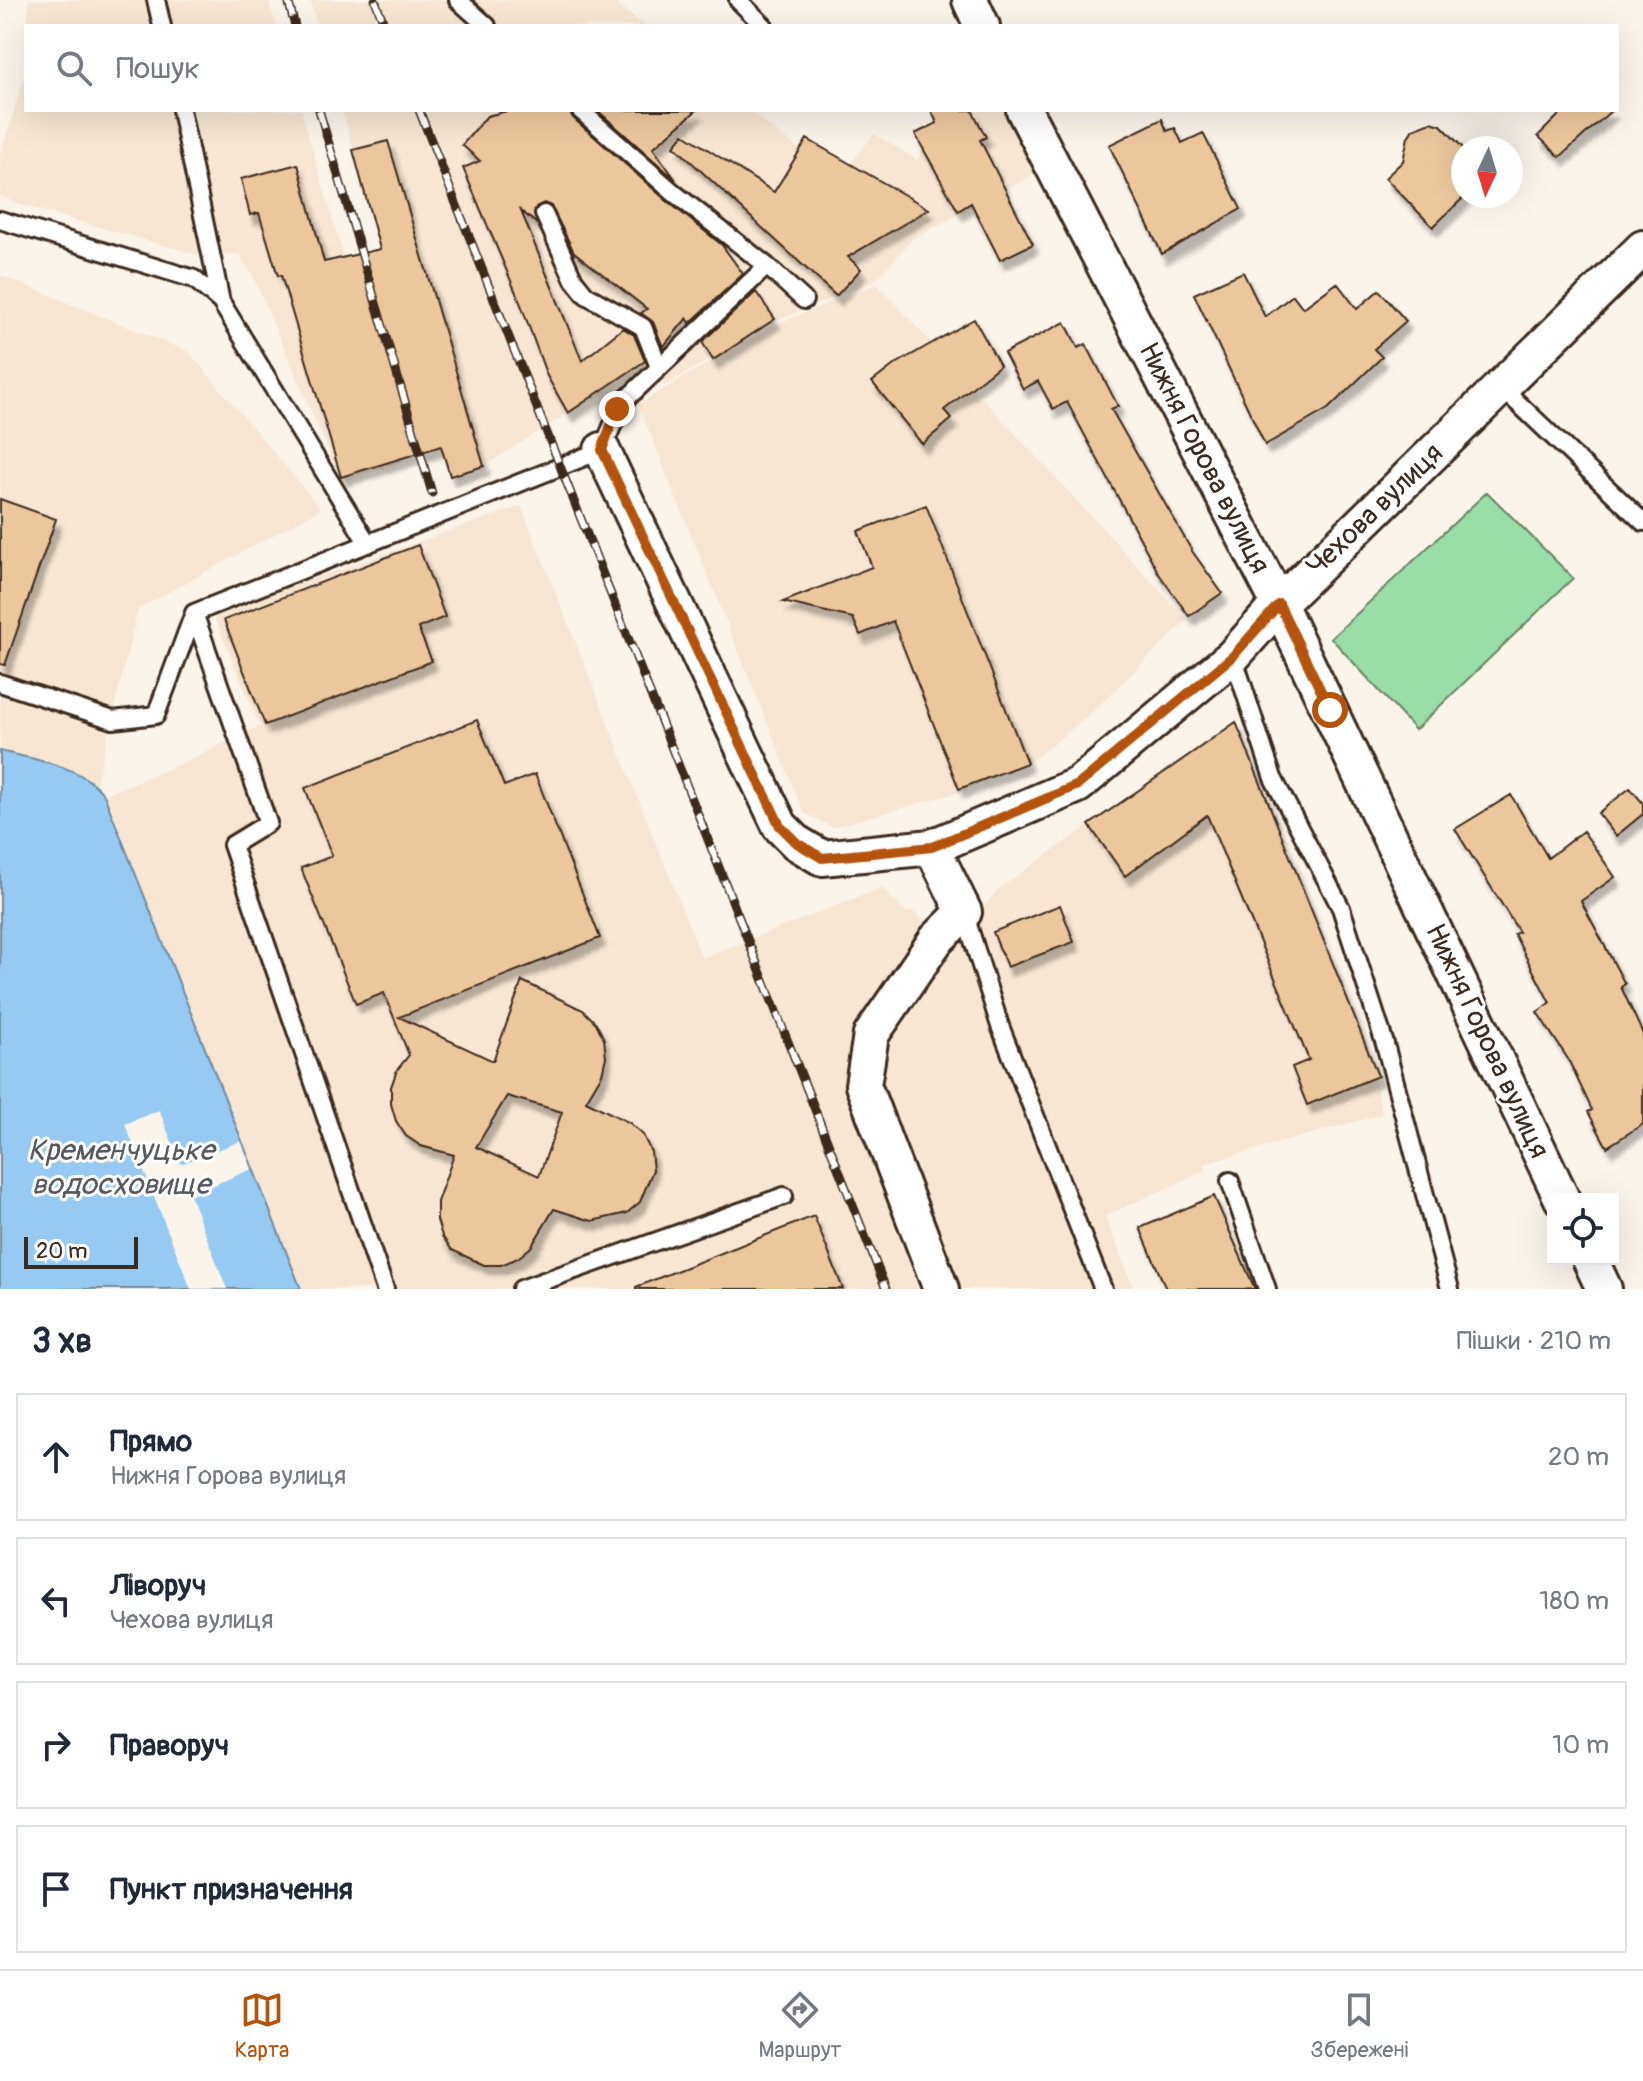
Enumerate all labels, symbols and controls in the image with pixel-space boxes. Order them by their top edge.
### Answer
search box [24,24,1619,112]
icon: search [52,46,96,90]
text: Пошук [116,50,200,87]
north arrow [1451,136,1523,208]
street label: Нижня Горова вулиця [1131,337,1277,579]
route end [599,391,635,427]
street label: Чехова вулиця [1299,436,1451,584]
route start [1312,692,1348,728]
street label: Нижня Горова вулиця [1417,918,1557,1164]
water label: Кременчуцьке водосховище [28,1132,217,1203]
map controls [1547,1193,1619,1265]
button: locate [1547,1193,1619,1265]
scale bar [24,1233,138,1269]
text: 20 m [36,1237,88,1265]
text: 3 хв [32,1320,92,1363]
text: Пішки · 210 m [1457,1325,1611,1357]
text: Прямо [110,1423,192,1460]
icon: ahead [34,1435,78,1479]
text: 20 m [1548,1441,1609,1473]
text: Нижня Горова вулиця [110,1460,346,1492]
text: Ліворуч [110,1567,206,1604]
icon: left [34,1579,78,1623]
text: 180 m [1539,1585,1609,1617]
text: Чехова вулиця [110,1604,274,1636]
icon: right [34,1723,78,1767]
text: Праворуч [110,1727,229,1764]
text: 10 m [1552,1729,1609,1761]
icon: arrive [34,1867,78,1911]
text: Пункт призначення [110,1871,353,1908]
tab: Карта [235,1988,289,2064]
tab: Маршрут [758,1988,841,2064]
tab: Збережені [1311,1988,1408,2064]

